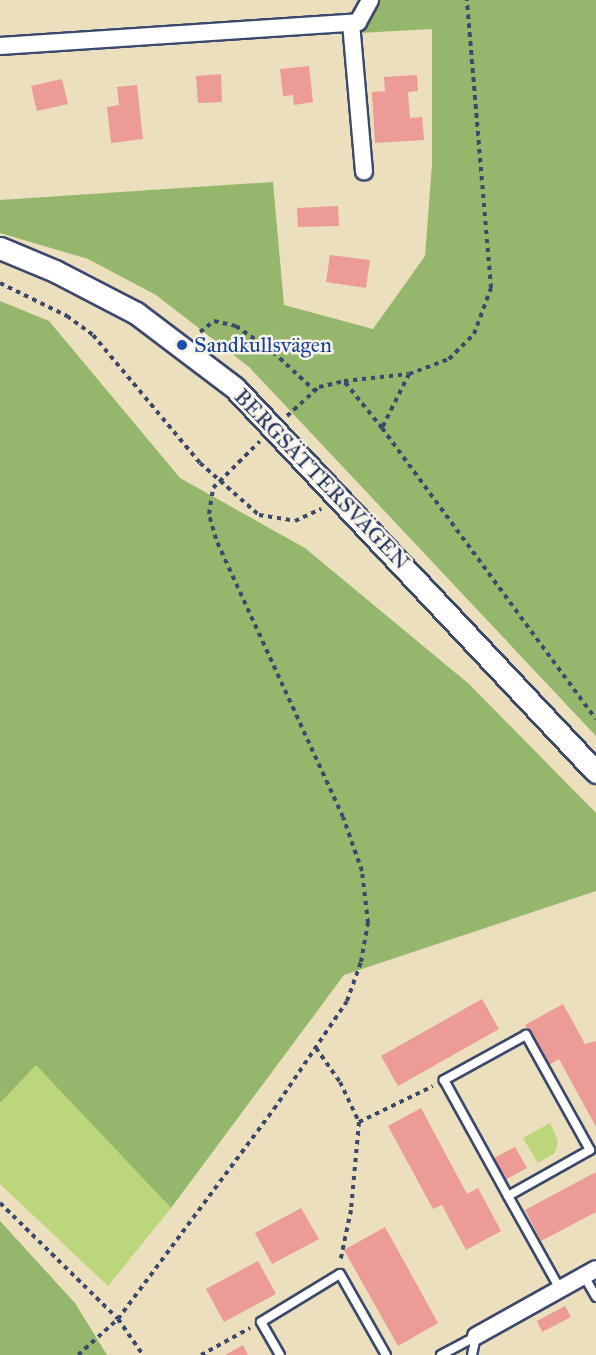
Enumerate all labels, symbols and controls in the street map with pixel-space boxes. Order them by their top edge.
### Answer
place label: Sandkullsvägen [194,332,332,358]
marker: Sandkullsvägen [175,338,189,352]
street label: BERGSÄTTERSVÄGEN [229,383,415,575]

